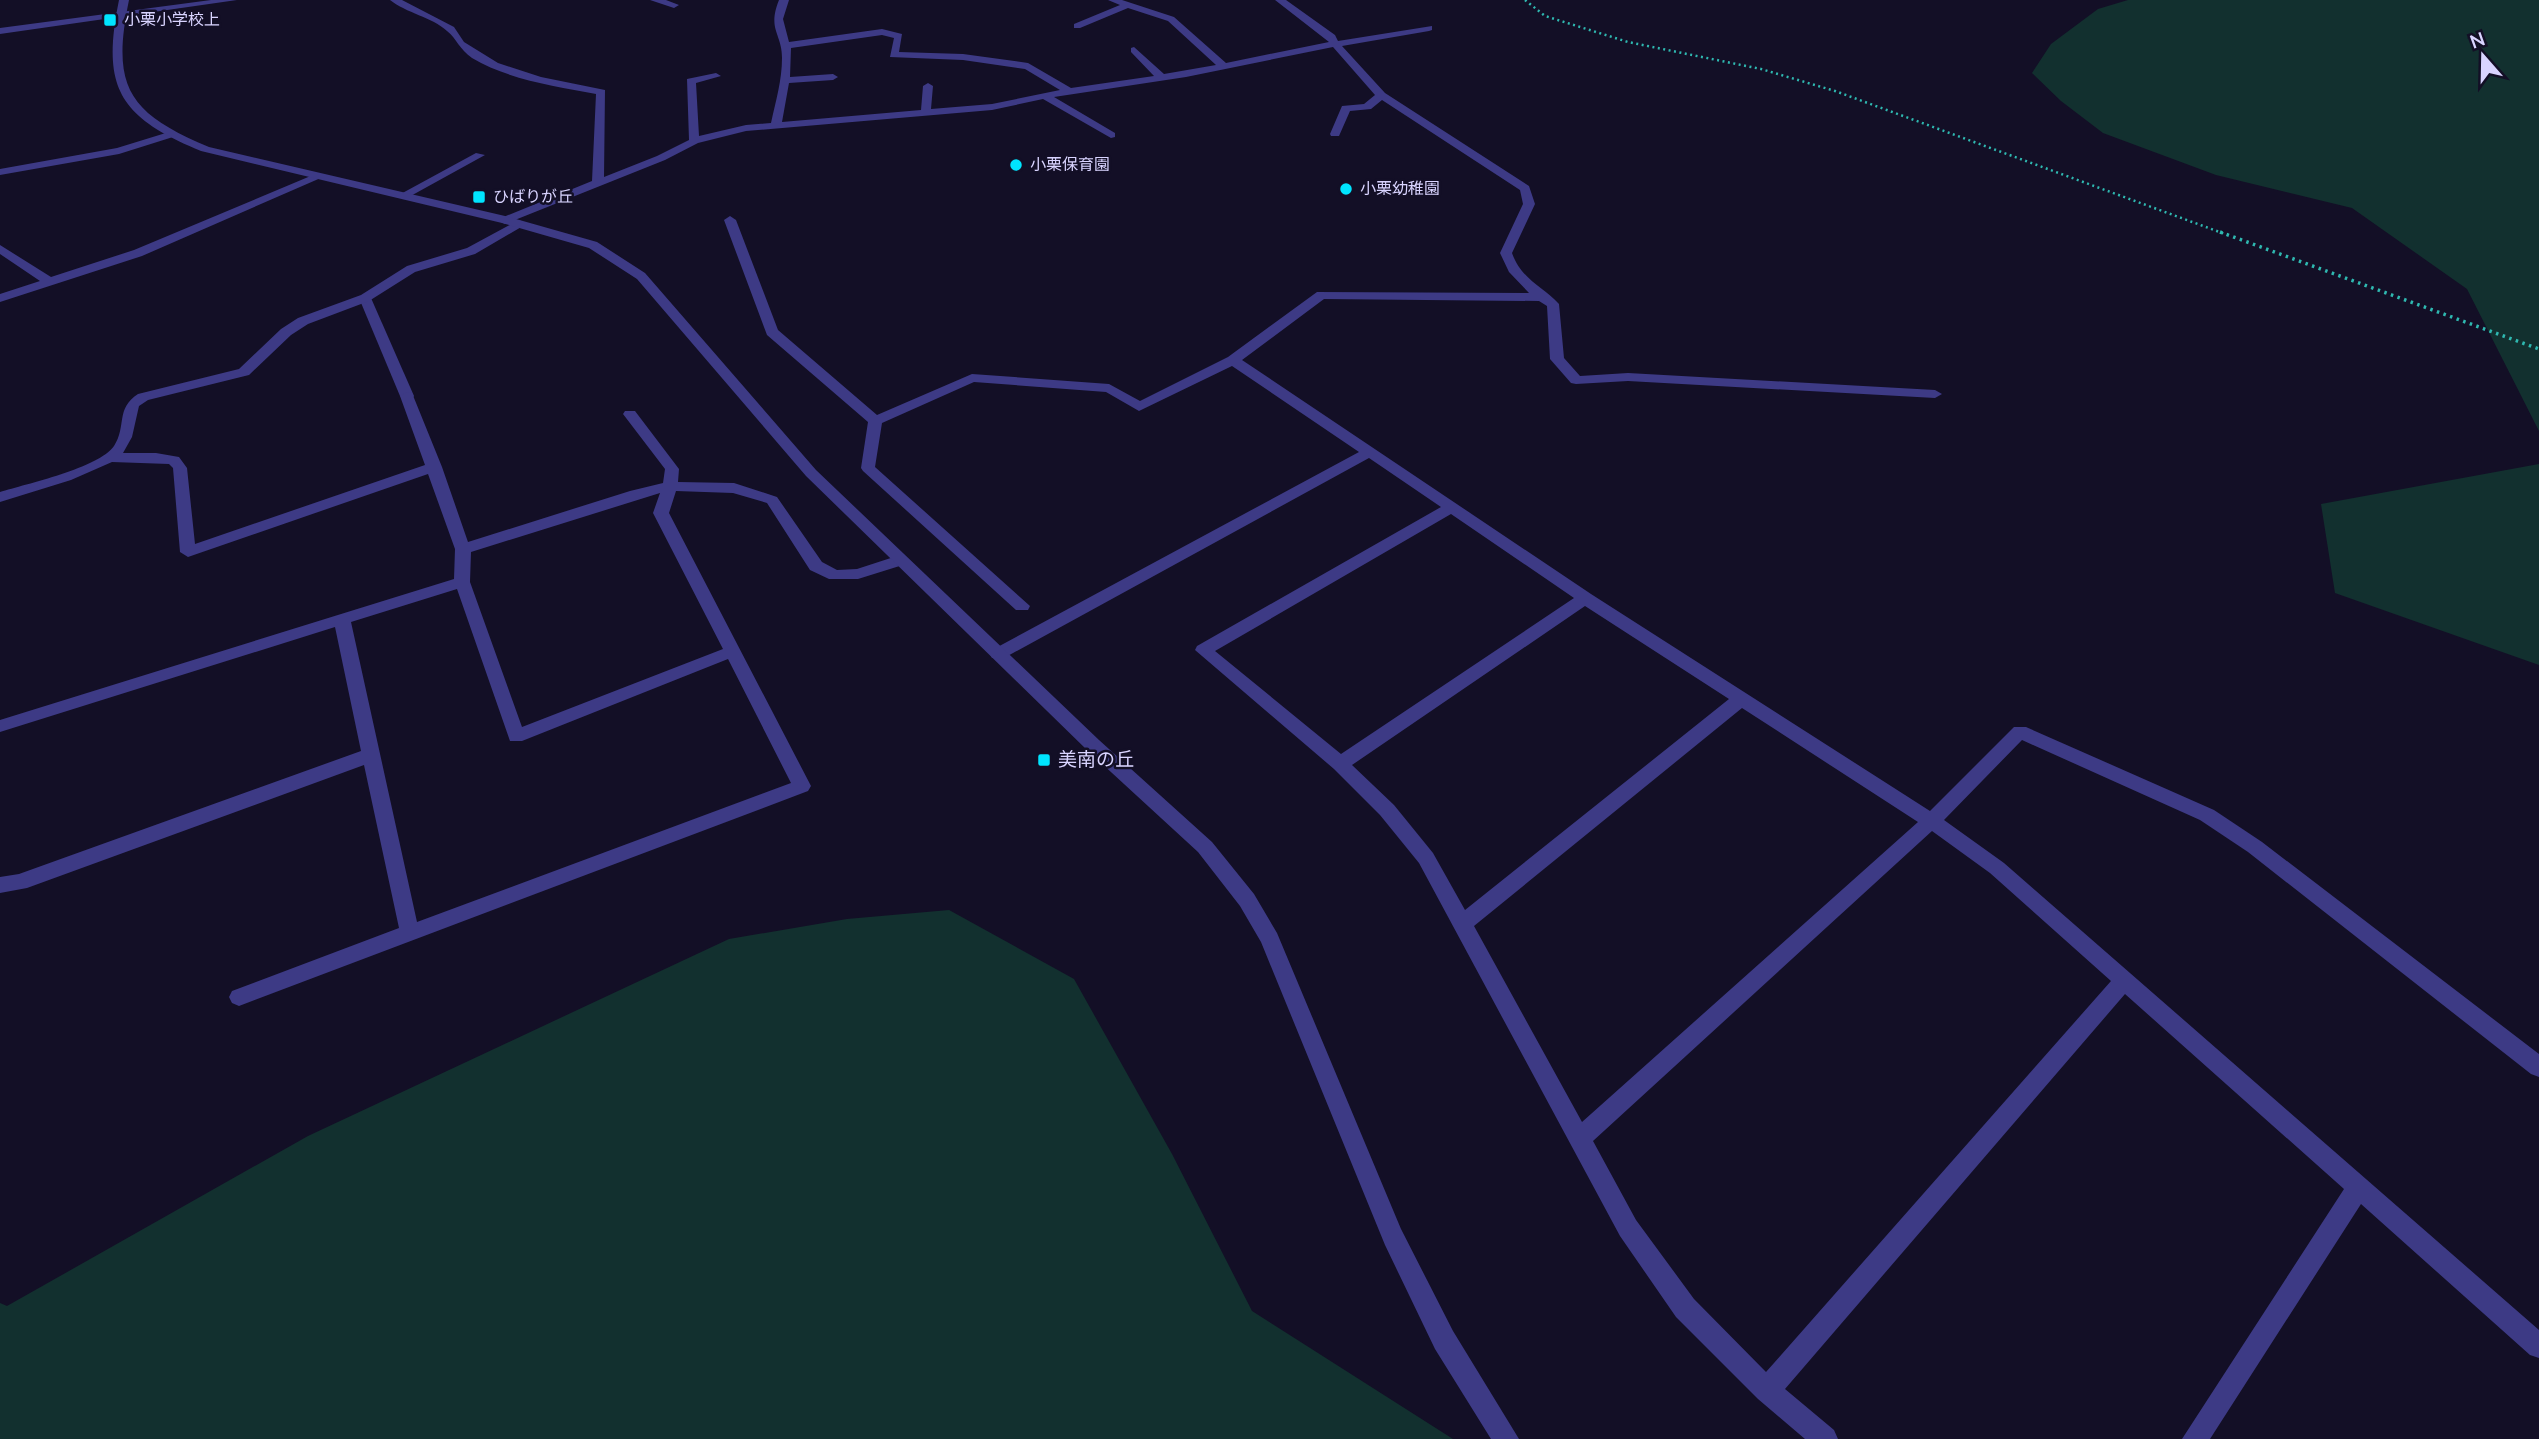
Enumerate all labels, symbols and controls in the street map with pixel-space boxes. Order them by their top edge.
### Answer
place label: 小栗小学校上 [124,9,220,31]
marker: 小栗小学校上 [102,12,118,28]
north arrow [2448,21,2518,91]
text: N [2466,26,2489,56]
place label: 小栗保育園 [1030,154,1110,176]
marker: 小栗保育園 [1008,157,1024,173]
place label: 小栗幼稚園 [1360,178,1440,200]
marker: 小栗幼稚園 [1338,181,1354,197]
place label: ひばりが丘 [493,186,573,208]
marker: ひばりが丘 [471,189,487,205]
place label: 美南の丘 [1058,747,1134,773]
marker: 美南の丘 [1036,752,1052,768]

